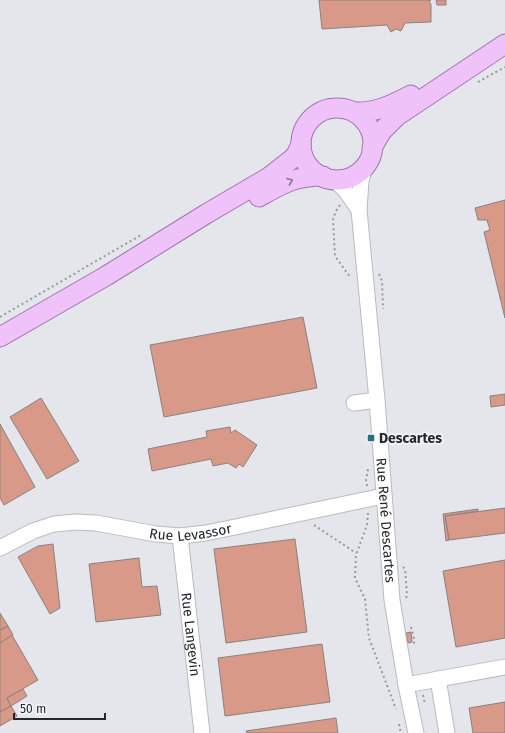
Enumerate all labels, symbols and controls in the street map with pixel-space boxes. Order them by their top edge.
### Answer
one-way arrow [287,178,294,186]
place label: Descartes [379,430,442,447]
marker: Descartes [366,433,376,443]
street label: Rue René Descartes [373,457,399,584]
street label: Rue Levassor [148,519,234,545]
street label: Rue Langevin [178,592,204,677]
scale bar [14,695,105,721]
text: 50 m [20,702,46,716]

